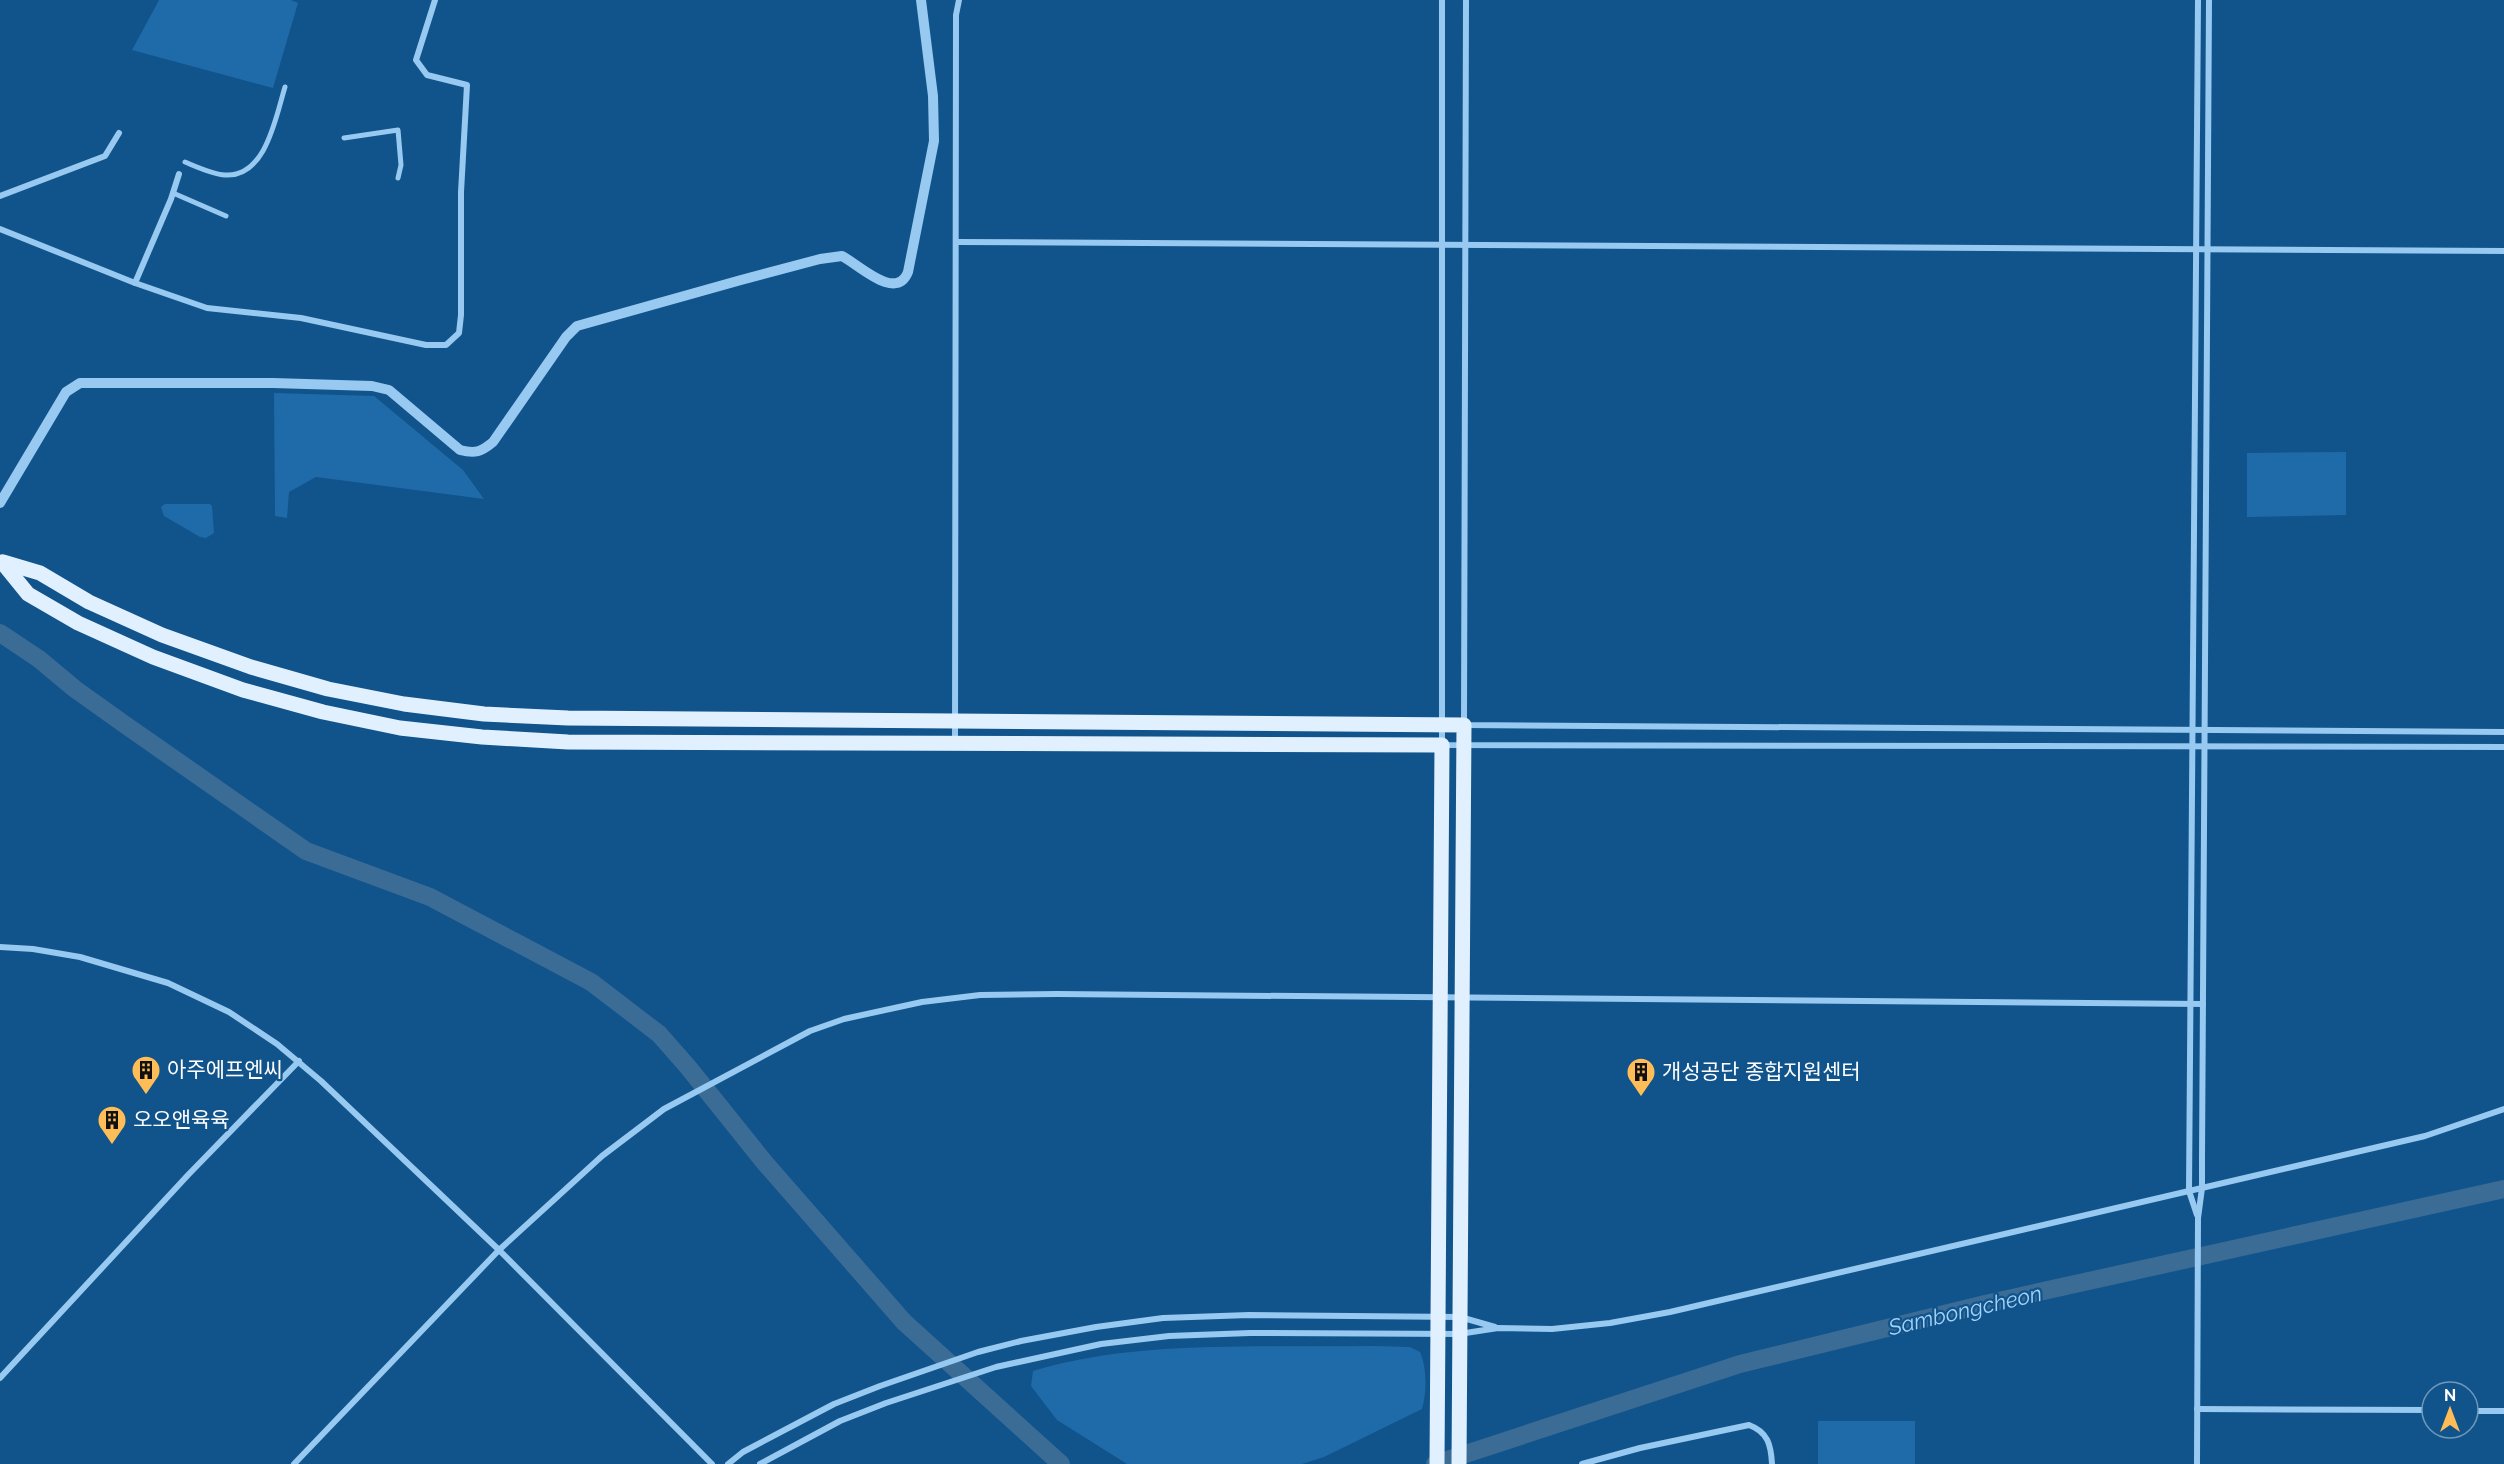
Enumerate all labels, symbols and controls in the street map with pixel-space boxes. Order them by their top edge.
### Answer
building icon: 아주에프엔씨 [130,1054,162,1096]
building icon: 개성공단 종합지원센터 [1625,1056,1657,1098]
place label: 아주에프엔씨 [167,1057,283,1082]
place label: 개성공단 종합지원센터 [1662,1059,1861,1084]
building icon: 오오앤육육 [96,1104,128,1146]
place label: 오오앤육육 [133,1107,230,1132]
water label: Sambongcheon [1885,1280,2044,1341]
north arrow [2420,1380,2480,1440]
text: N [2444,1386,2456,1405]

